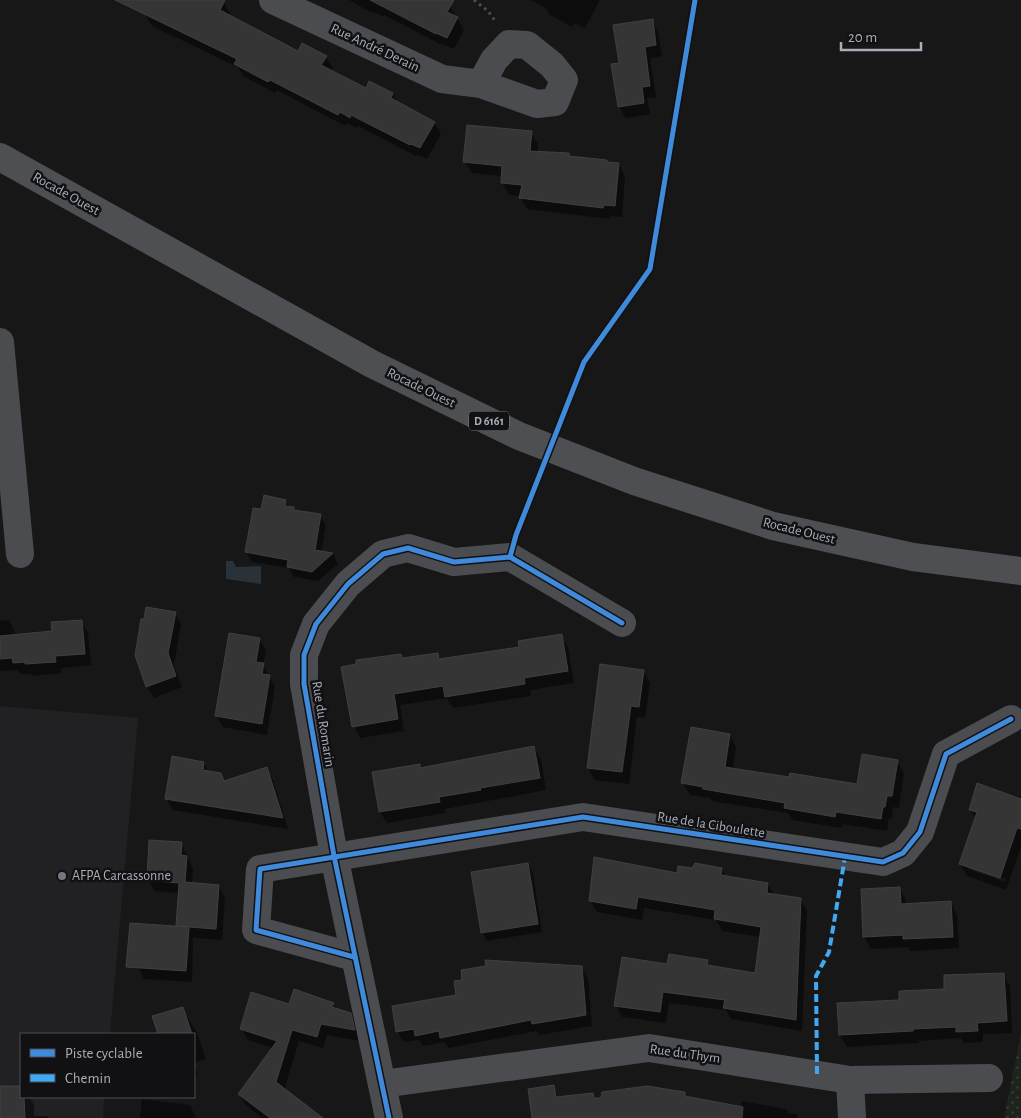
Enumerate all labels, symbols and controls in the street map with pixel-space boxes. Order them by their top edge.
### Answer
scale bar [841,20,921,52]
street label: Rue André Derain [329,21,421,75]
text: 20 m [848,30,877,45]
street label: Rocade Ouest [30,170,102,218]
street label: Rocade Ouest [385,365,458,411]
road number: D 6161 [469,412,509,431]
street label: Rocade Ouest [761,515,837,547]
street label: Rue du Romarin [309,680,337,768]
street label: Rue de la Ciboulette [656,810,766,840]
place label: AFPA Carcassonne [72,869,171,883]
marker: AFPA Carcassonne [56,870,68,882]
legend [20,1033,195,1098]
street label: Rue du Thym [649,1042,721,1066]
text: Piste cyclable [65,1046,143,1061]
text: Chemin [65,1071,111,1086]

